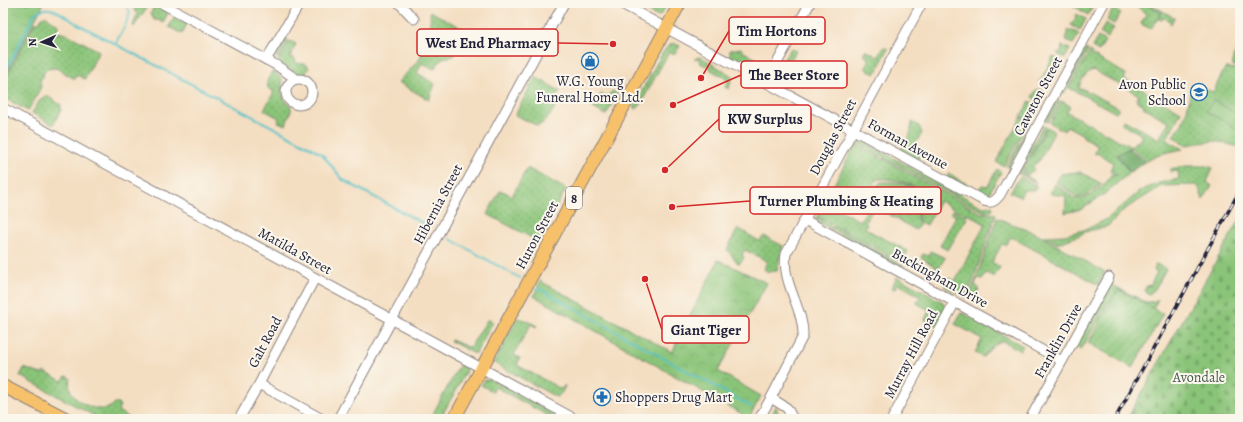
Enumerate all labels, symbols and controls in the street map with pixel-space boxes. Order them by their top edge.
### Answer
callout: Tim Hortons [729,17,825,44]
text: Tim Hortons [737,21,817,41]
north arrow [22,22,62,62]
callout: West End Pharmacy [417,29,558,56]
text: West End Pharmacy [424,33,552,53]
text: N [25,38,40,47]
shop icon: W.G. Young Funeral Home Ltd. [580,51,600,71]
street label: Cawston Street [1009,53,1067,139]
callout: The Beer Store [741,61,847,88]
text: The Beer Store [749,65,839,85]
place label: W.G. Young Funeral Home Ltd. [536,72,644,107]
place label: Avon Public School [1118,75,1187,110]
school or university icon: Avon Public School [1189,82,1209,102]
street label: Douglas Street [805,95,861,179]
callout: KW Surplus [719,105,811,132]
text: KW Surplus [727,109,803,129]
street label: Forman Avenue [864,114,952,174]
street label: Hibernia Street [409,160,467,248]
road number: 8 [566,187,582,209]
callout: Turner Plumbing & Heating [750,187,941,214]
text: Turner Plumbing & Heating [759,191,934,211]
street label: Huron Street [511,197,563,273]
street label: Matilda Street [255,223,336,279]
street label: Buckingham Drive [888,244,992,312]
street label: Franklin Drive [1030,300,1086,382]
street label: Murray Hill Road [880,306,943,402]
street label: Galt Road [244,313,287,371]
callout: Giant Tiger [662,316,749,343]
text: Giant Tiger [671,320,741,340]
park label: Avondale [1172,368,1225,387]
pharmacy icon: Shoppers Drug Mart [592,387,612,407]
place label: Shoppers Drug Mart [615,388,733,407]

